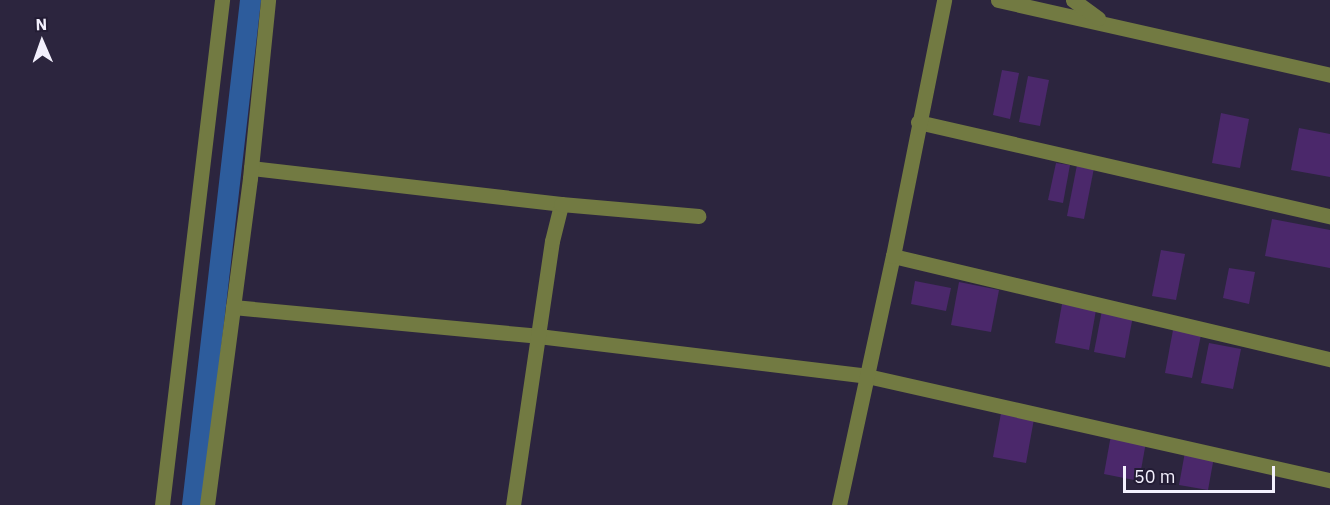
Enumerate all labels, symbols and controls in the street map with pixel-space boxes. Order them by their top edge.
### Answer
north arrow [12,12,72,72]
text: N [35,14,48,34]
scale bar [1126,454,1278,492]
text: 50 m [1134,465,1176,488]

